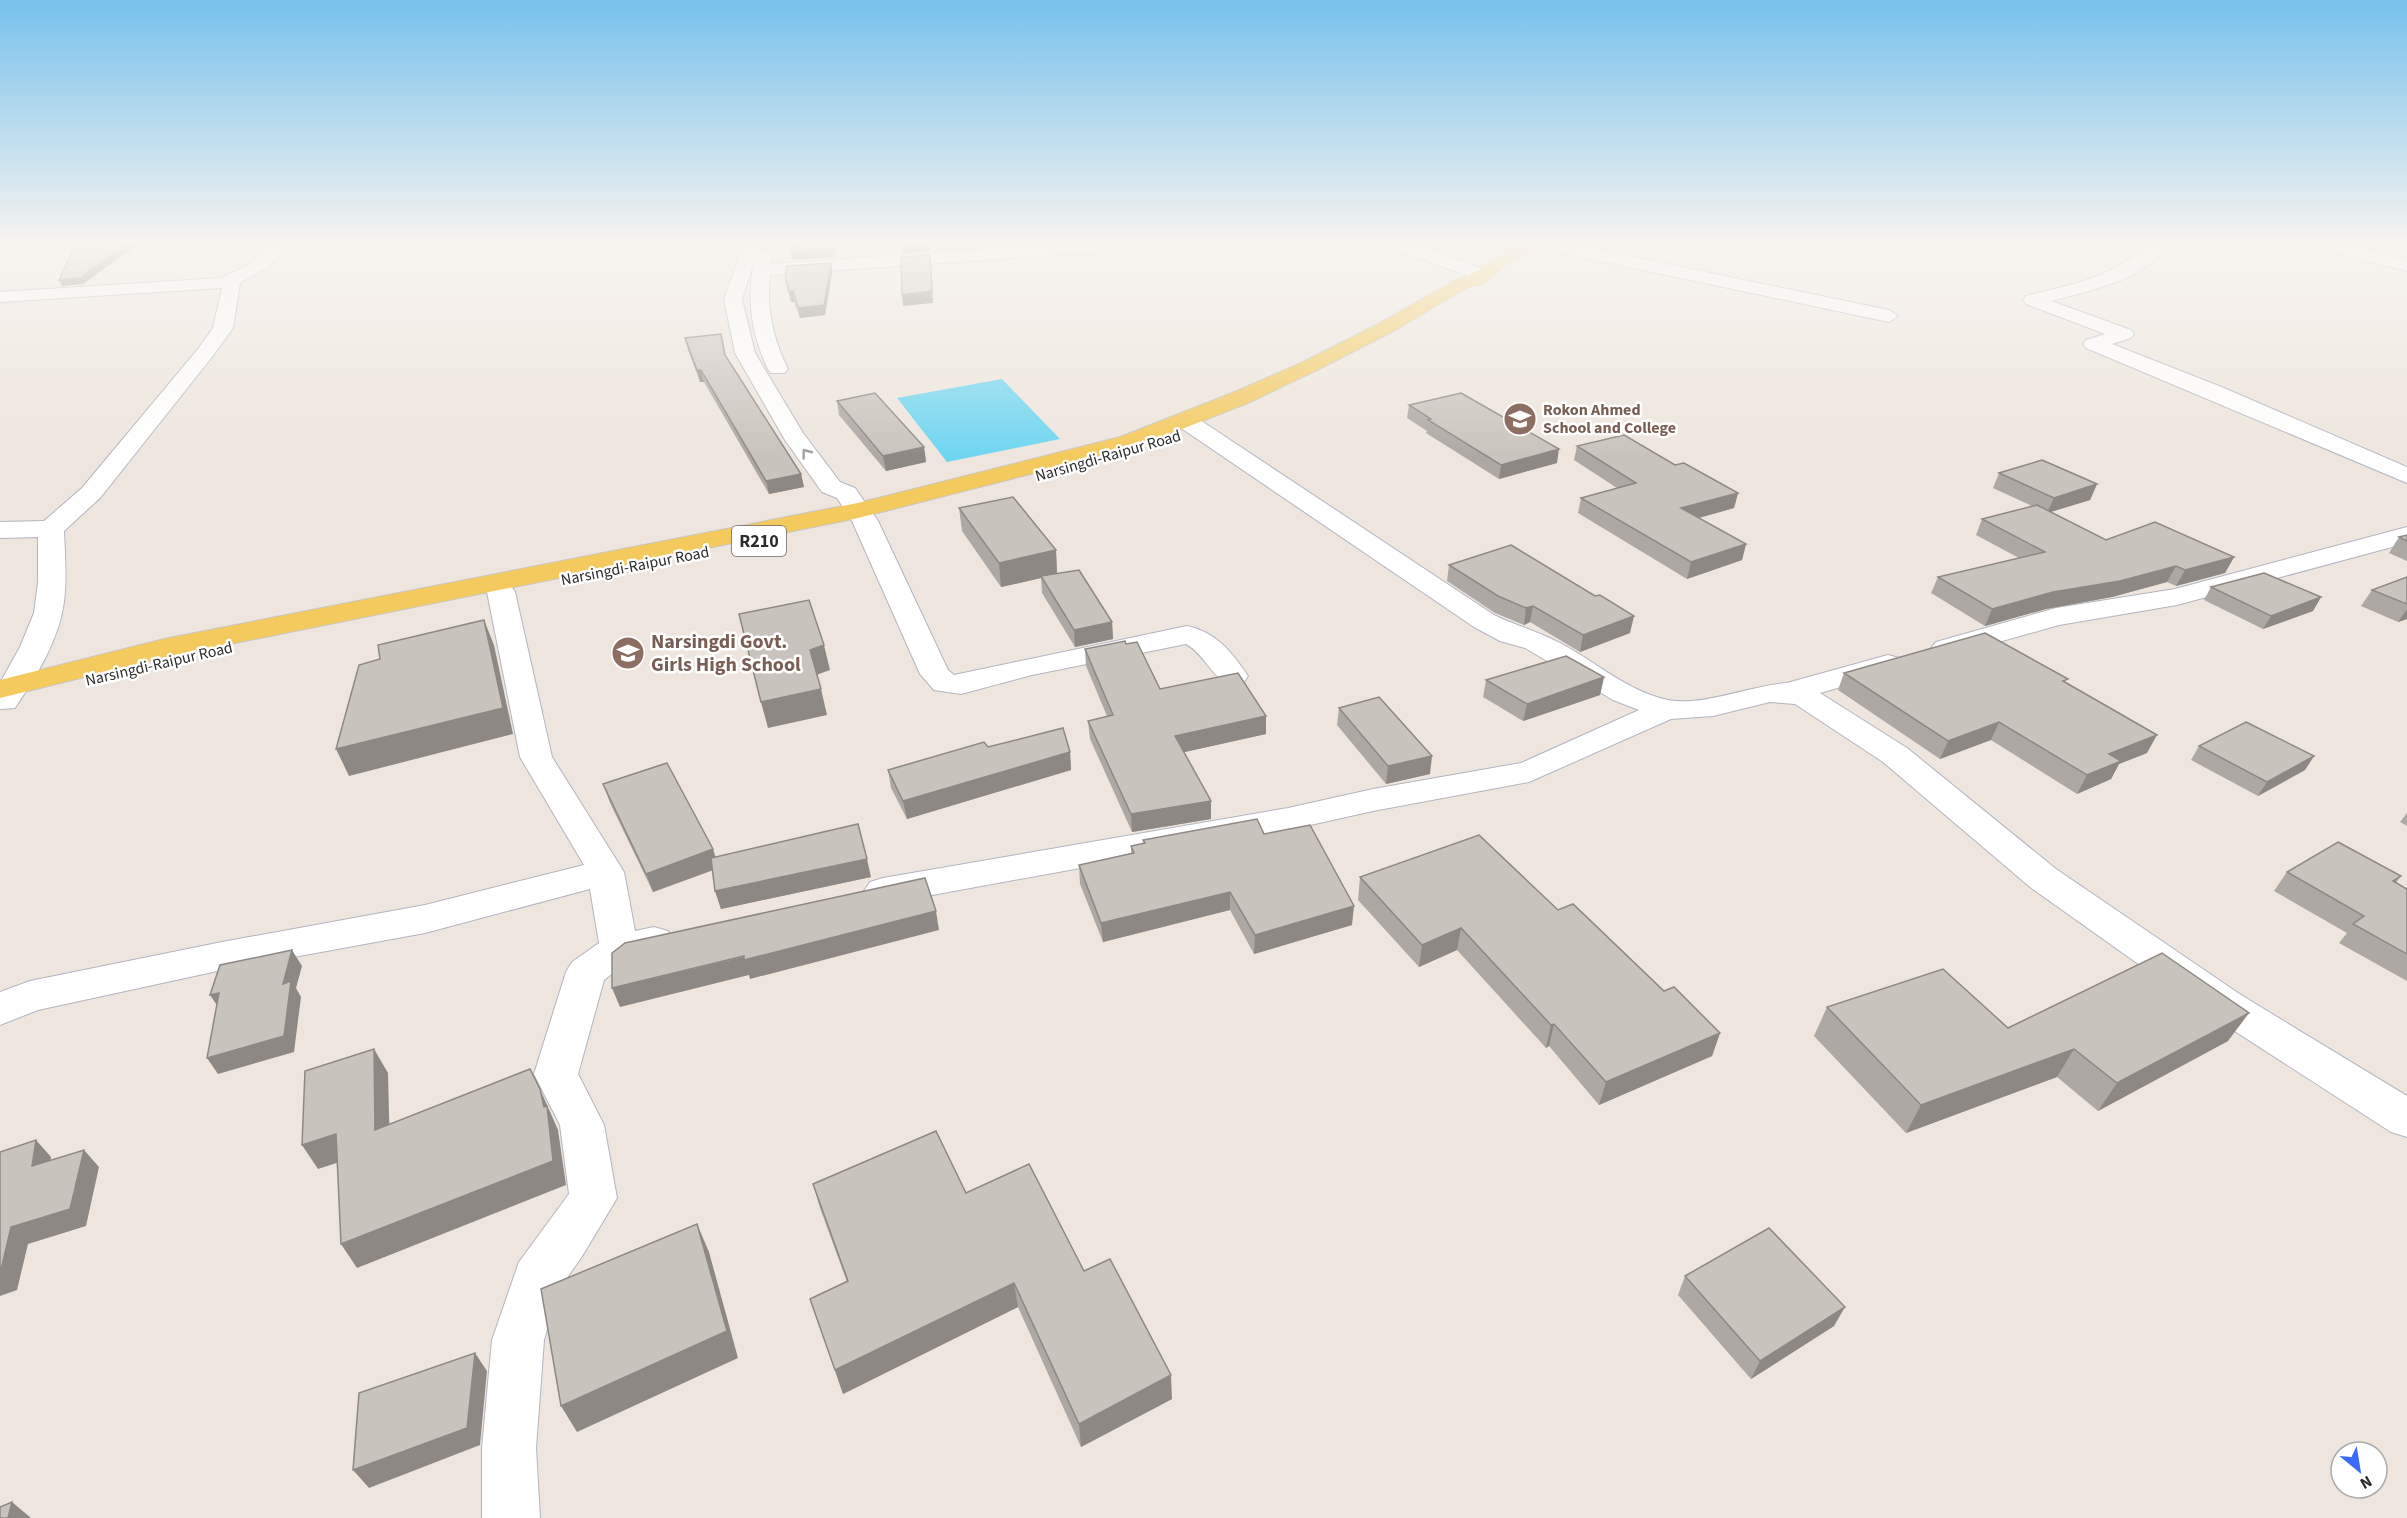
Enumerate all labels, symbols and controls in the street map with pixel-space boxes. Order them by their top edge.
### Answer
place label: Rokon Ahmed School and College [1543,399,1676,439]
school or university icon: Rokon Ahmed School and College [1502,401,1538,437]
street label: Narsingdi-Raipur Road [1033,425,1183,487]
one-way arrow [802,448,813,459]
road number: R210 [732,526,786,556]
street label: Narsingdi-Raipur Road [559,541,711,591]
place label: Narsingdi Govt. Girls High School [651,628,801,679]
school or university icon: Narsingdi Govt. Girls High School [610,635,646,671]
street label: Narsingdi-Raipur Road [83,636,235,692]
north arrow [2329,1440,2389,1500]
text: N [2356,1470,2376,1494]

